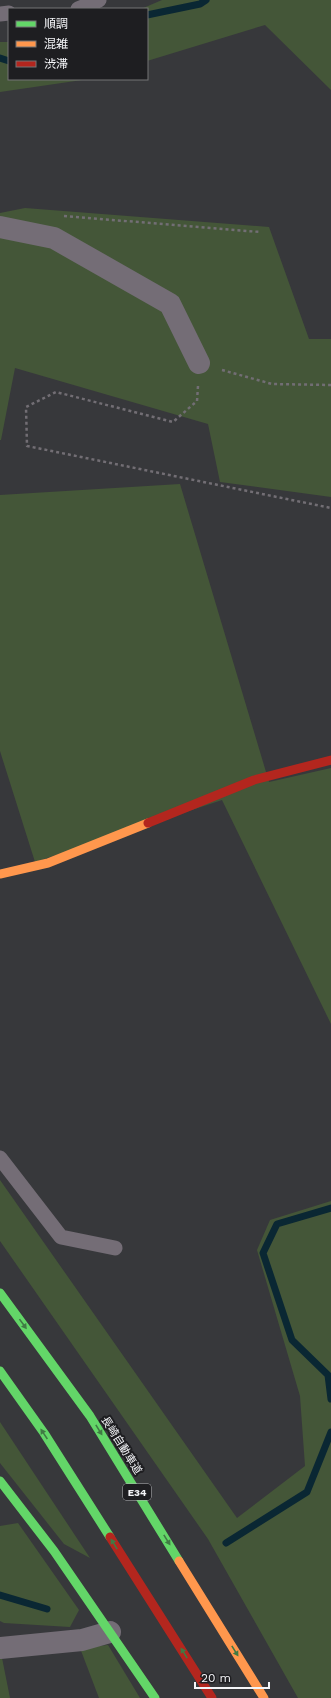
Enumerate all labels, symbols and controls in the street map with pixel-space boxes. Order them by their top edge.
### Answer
legend [8,8,148,80]
text: 順調 [44,17,68,31]
text: 混雑 [44,37,68,51]
text: 渋滞 [44,57,68,71]
one-way arrow [19,1319,27,1330]
street label: 長崎自動車道 [99,1414,145,1477]
one-way arrow [95,1425,103,1435]
one-way arrow [40,1429,48,1439]
road number: E34 [123,1484,151,1500]
one-way arrow [163,1535,171,1546]
one-way arrow [110,1538,118,1549]
one-way arrow [231,1646,239,1656]
one-way arrow [180,1647,187,1659]
scale bar [195,1664,269,1690]
text: 20 m [201,1671,231,1685]

